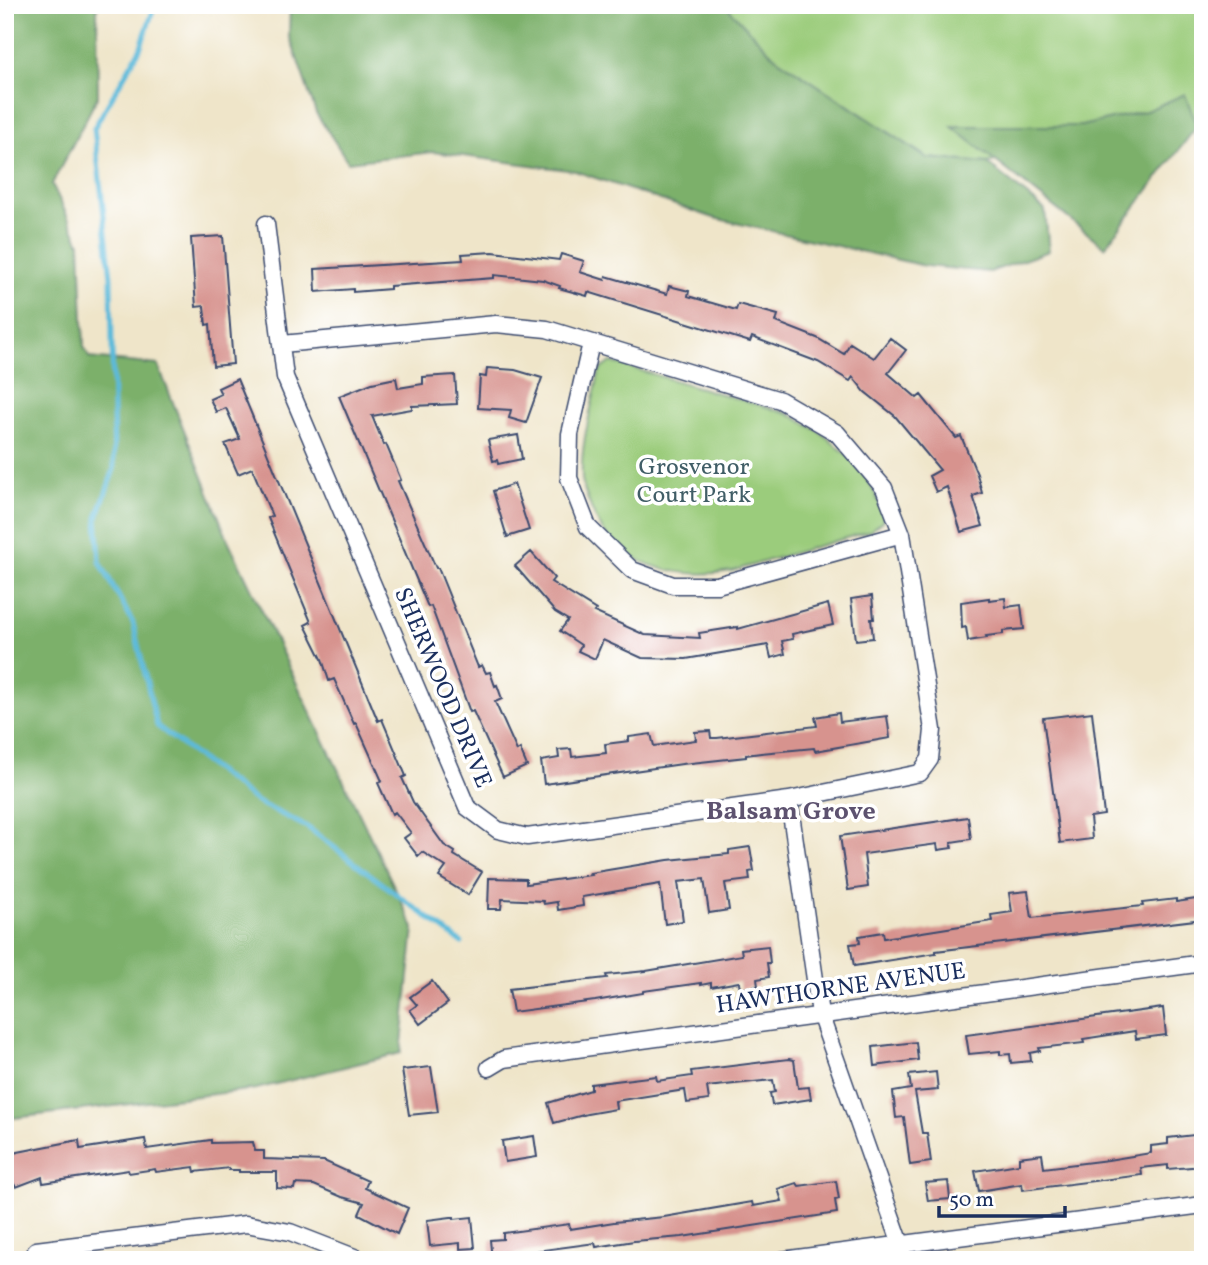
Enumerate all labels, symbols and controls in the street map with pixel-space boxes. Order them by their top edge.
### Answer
park label: Grosvenor Court Park [637,451,751,513]
street label: SHERWOOD DRIVE [384,582,500,794]
district label: Balsam Grove [706,794,876,830]
street label: HAWTHORNE AVENUE [714,955,968,1023]
scale bar [939,1174,1064,1218]
text: 50 m [949,1186,994,1215]

